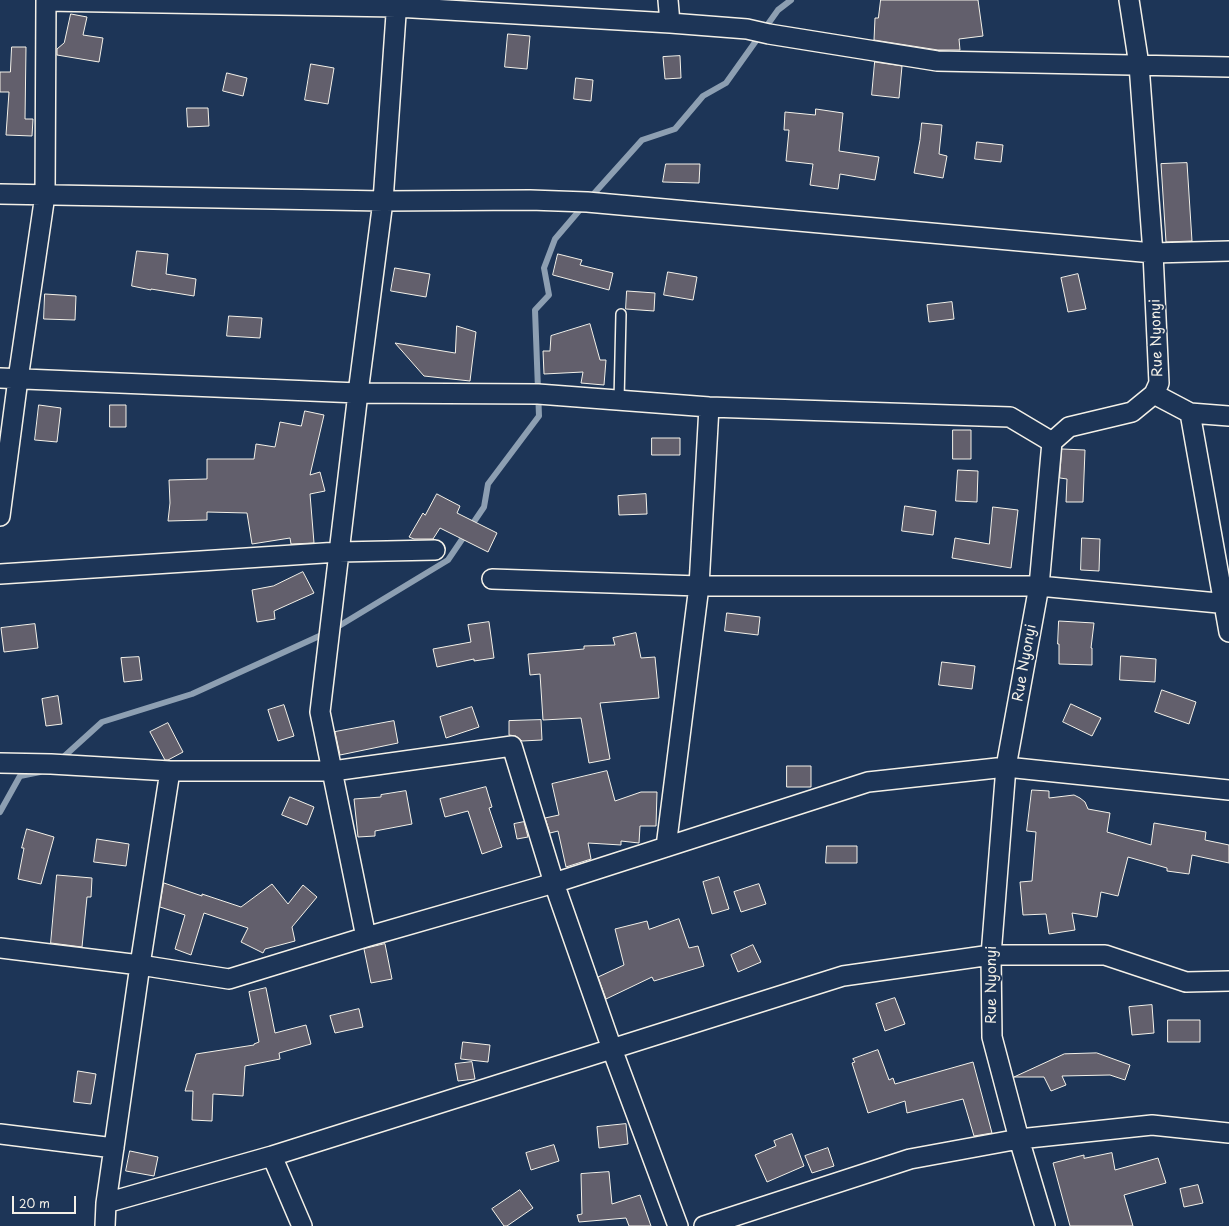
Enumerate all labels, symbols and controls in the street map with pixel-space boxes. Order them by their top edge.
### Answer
street label: Rue Nyonyi [1147,299,1167,377]
street label: Rue Nyonyi [1010,623,1040,703]
street label: Rue Nyonyi [984,946,1000,1024]
scale bar [14,1188,78,1214]
text: 20 m [19,1194,50,1212]

